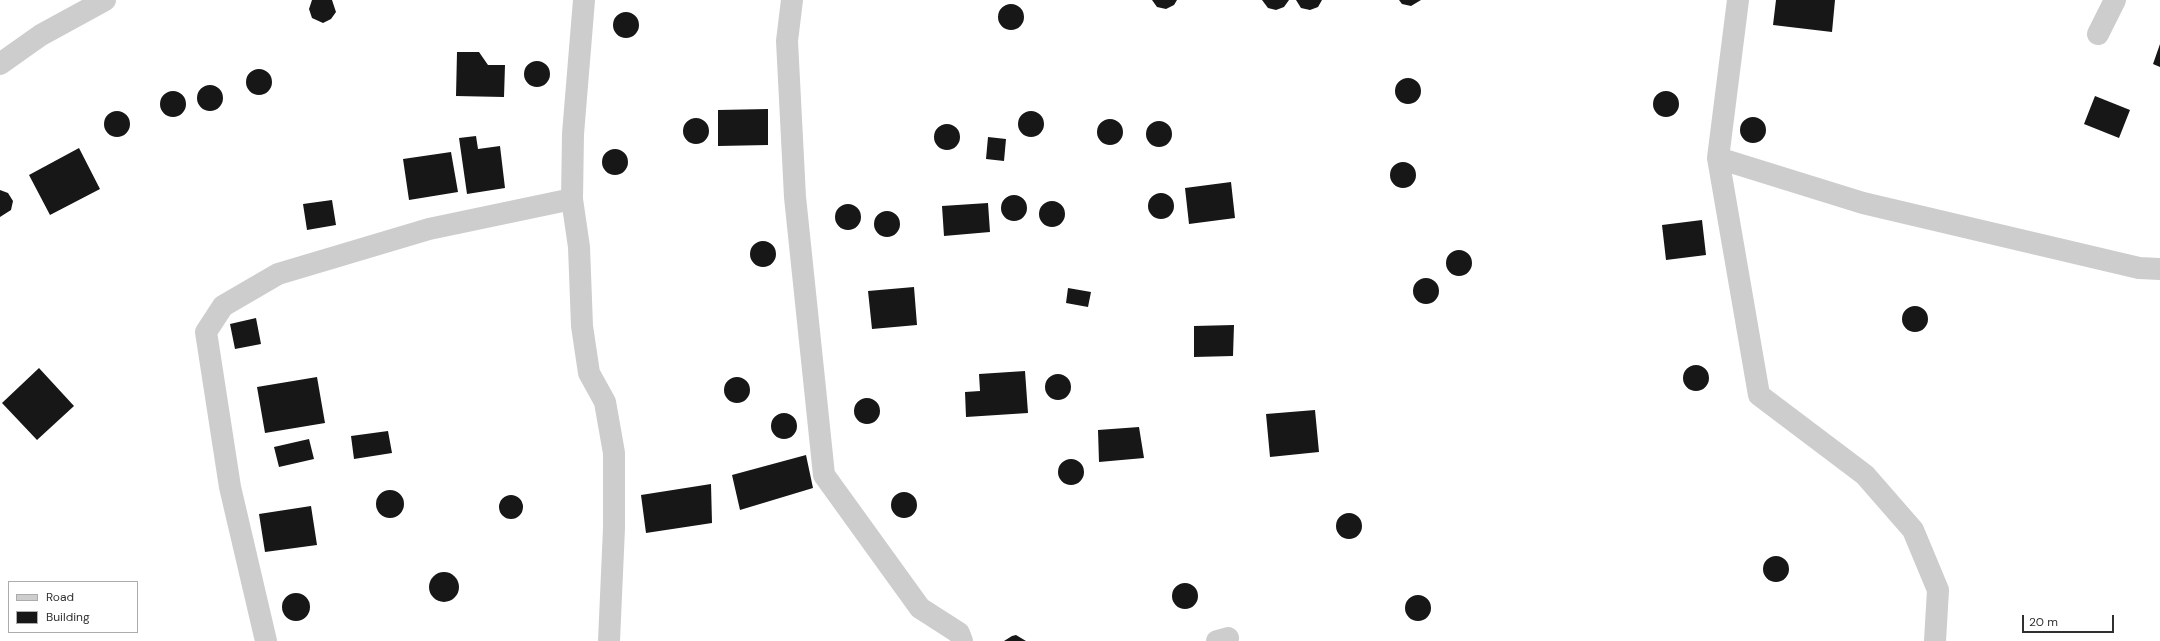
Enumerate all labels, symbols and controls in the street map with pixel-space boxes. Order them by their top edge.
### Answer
legend [8,581,138,633]
text: Road [46,589,74,605]
scale bar [2024,607,2116,633]
text: Building [46,609,90,625]
text: 20 m [2029,614,2058,630]

